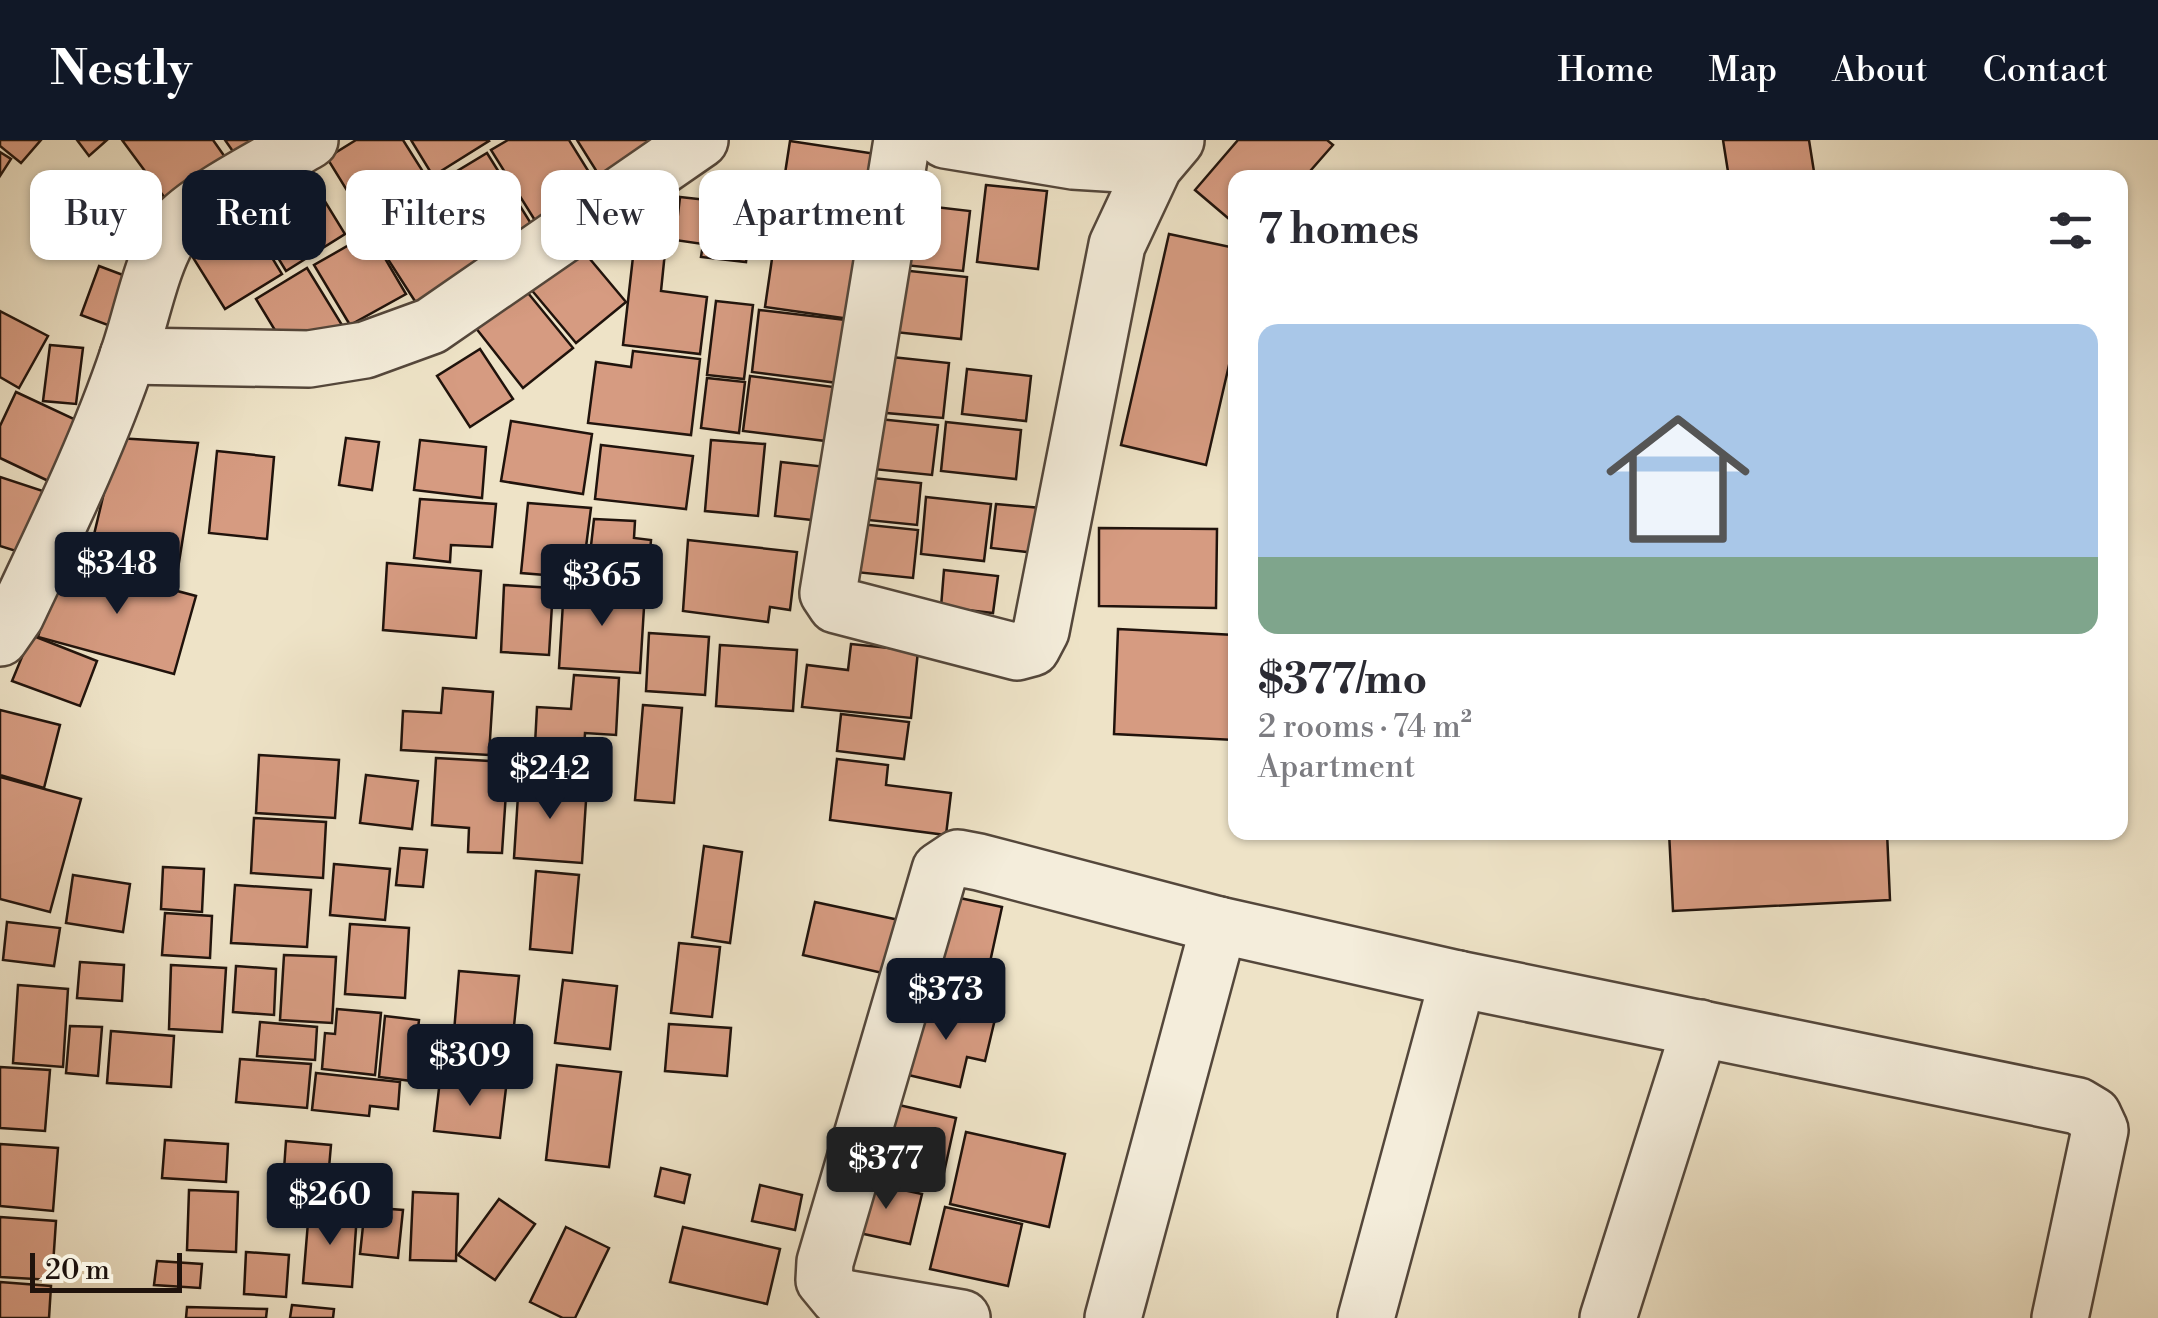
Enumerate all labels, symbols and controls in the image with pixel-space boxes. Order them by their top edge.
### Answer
text: Nestly [50,40,192,100]
text: Home [1557,49,1653,92]
text: Map [1708,49,1777,92]
text: About [1832,49,1928,92]
text: Contact [1983,49,2108,92]
chip: Buy [30,170,162,260]
chip: Rent [182,170,326,260]
chip: Filters [346,170,521,260]
chip: New [541,170,679,260]
chip: Apartment [699,170,941,260]
icon: filters [2043,203,2098,258]
text: 7 homes [1258,204,1419,257]
icon: home [1588,389,1768,569]
pin: $348 [58,532,176,617]
text: $348 [77,544,157,584]
pin: $365 [543,544,661,629]
text: $365 [563,556,641,596]
text: $377/mo [1258,654,1427,707]
text: 2 rooms · 74 m² [1258,707,1472,747]
pin: $242 [491,737,609,822]
text: Apartment [1258,747,1415,787]
text: $242 [510,749,590,789]
pin: $373 [887,958,1005,1043]
text: $373 [908,970,984,1010]
pin: $309 [411,1024,529,1109]
text: $309 [429,1036,511,1076]
pin: $377 [827,1127,945,1212]
text: $377 [849,1139,923,1179]
pin: $260 [271,1163,389,1248]
text: $260 [289,1175,371,1215]
scale bar [30,1248,182,1292]
text: 20 m [45,1253,110,1288]

